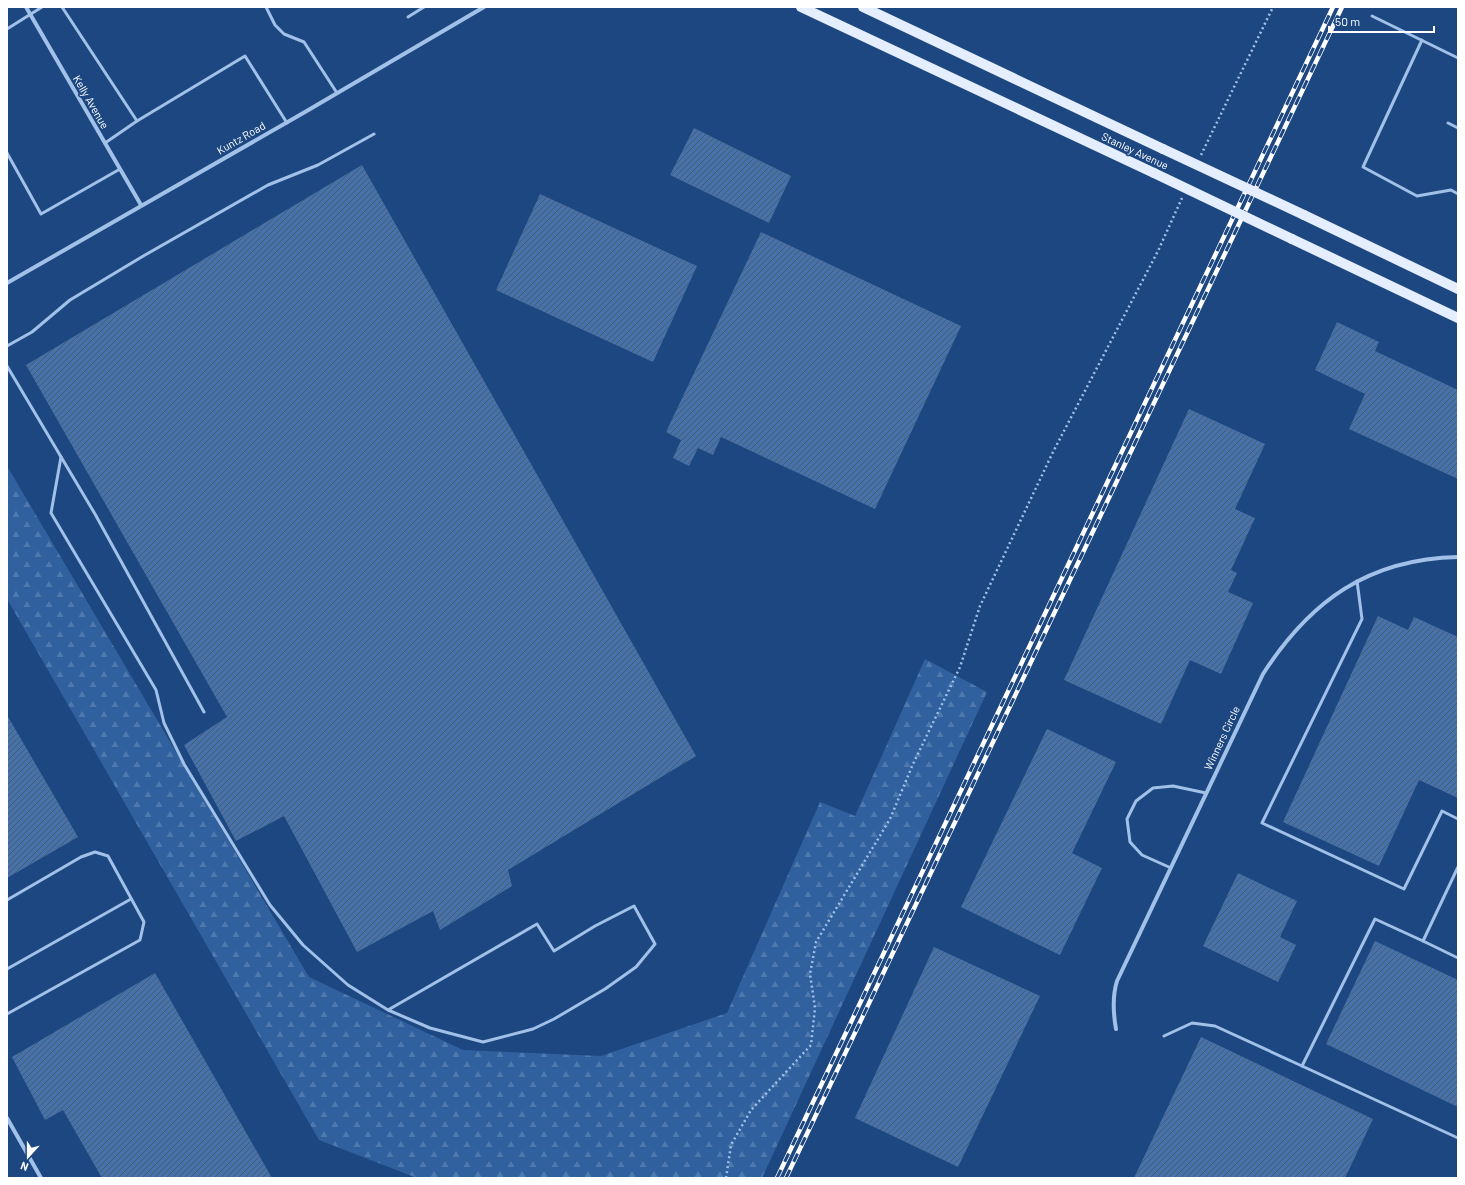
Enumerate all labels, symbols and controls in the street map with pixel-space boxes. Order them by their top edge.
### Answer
scale bar [1329,8,1434,34]
text: 50 m [1335,14,1360,28]
street label: Kelly Avenue [71,73,112,131]
street label: Kuntz Road [214,118,267,157]
street label: Stanley Avenue [1100,129,1171,172]
street label: Winners Circle [1201,704,1242,772]
north arrow [8,1137,48,1177]
text: N [18,1159,30,1174]

